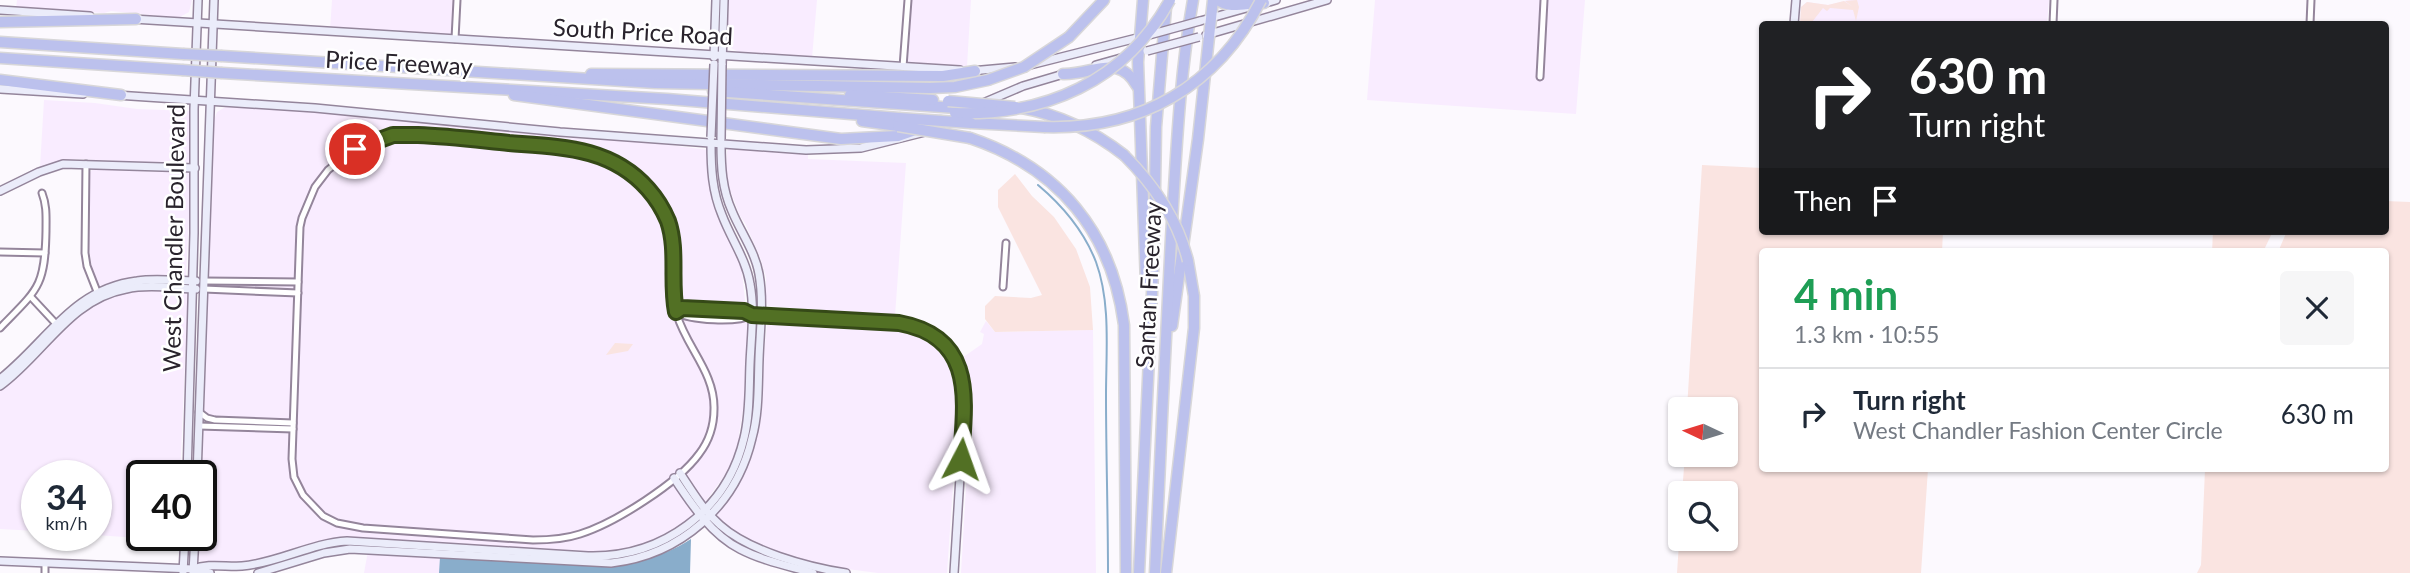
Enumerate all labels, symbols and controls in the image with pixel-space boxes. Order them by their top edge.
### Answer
street label: South Price Road [552,12,734,50]
street label: Price Freeway [325,44,474,80]
text: 630 m [1909,46,2047,104]
icon: right [1794,49,1885,140]
street label: West Chandler Boulevard [156,104,190,372]
text: Turn right [1909,105,2045,144]
pin [325,119,385,179]
icon: arrive [336,130,374,168]
icon: arrive [1866,182,1904,220]
text: Then [1794,185,1852,217]
street label: Santan Freeway [1129,200,1167,369]
text: 4 min [1794,269,1898,319]
button: close [2280,271,2354,345]
text: 1.3 km · 10:55 [1794,320,1939,348]
text: Turn right [1853,384,1966,416]
icon: right [1794,395,1832,433]
north arrow [1668,397,1738,467]
map controls [1668,397,1738,551]
text: 630 m [2281,398,2354,430]
text: West Chandler Fashion Center Circle [1853,416,2223,444]
position arrow [924,422,998,496]
speed limit sign: 40 [126,460,217,551]
text: 34 [46,475,87,517]
button: search [1668,481,1738,551]
text: km/h [45,512,88,534]

